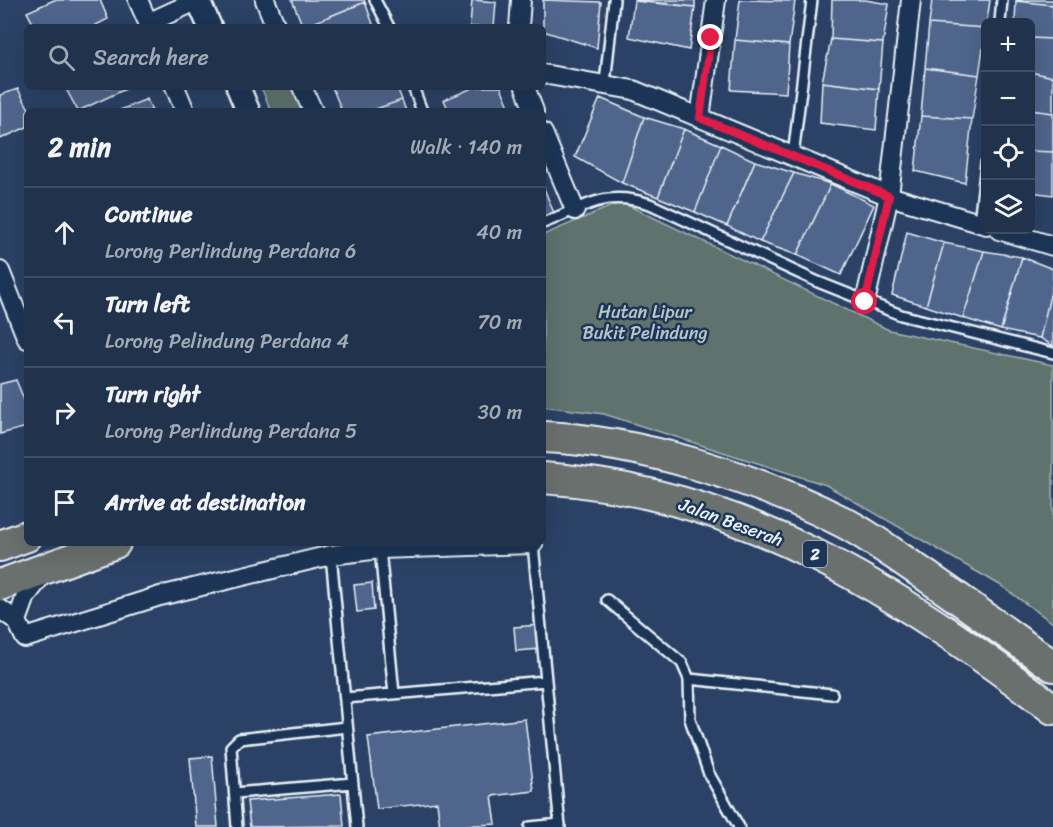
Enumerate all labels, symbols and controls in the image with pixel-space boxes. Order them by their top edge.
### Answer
map controls [981,18,1035,234]
button: + [981,18,1035,72]
search box [24,24,546,90]
route end [697,24,723,50]
text: Search here [93,38,209,77]
icon: search [45,41,78,74]
button: − [981,72,1035,126]
text: 2 min [48,124,111,170]
button: locate [981,126,1035,180]
text: Walk · 140 m [410,130,522,165]
button: layers [981,180,1035,234]
text: Continue [105,195,193,234]
text: 40 m [476,215,522,250]
icon: ahead [48,216,81,249]
text: Lorong Perlindung Perdana 6 [105,234,356,269]
text: Turn left [105,285,190,324]
route start [851,288,877,314]
park label: Hutan Lipur Bukit Pelindung [582,296,708,349]
text: 70 m [477,305,522,340]
icon: left [48,306,81,339]
text: Lorong Pelindung Perdana 4 [105,324,349,359]
text: Turn right [105,375,200,414]
text: 30 m [478,395,522,430]
icon: right [48,396,81,429]
text: Lorong Perlindung Perdana 5 [105,414,357,449]
text: Arrive at destination [105,483,306,522]
icon: arrive [48,486,81,519]
street label: Jalan Beserah [673,488,788,556]
road number: 2 [803,541,827,567]

